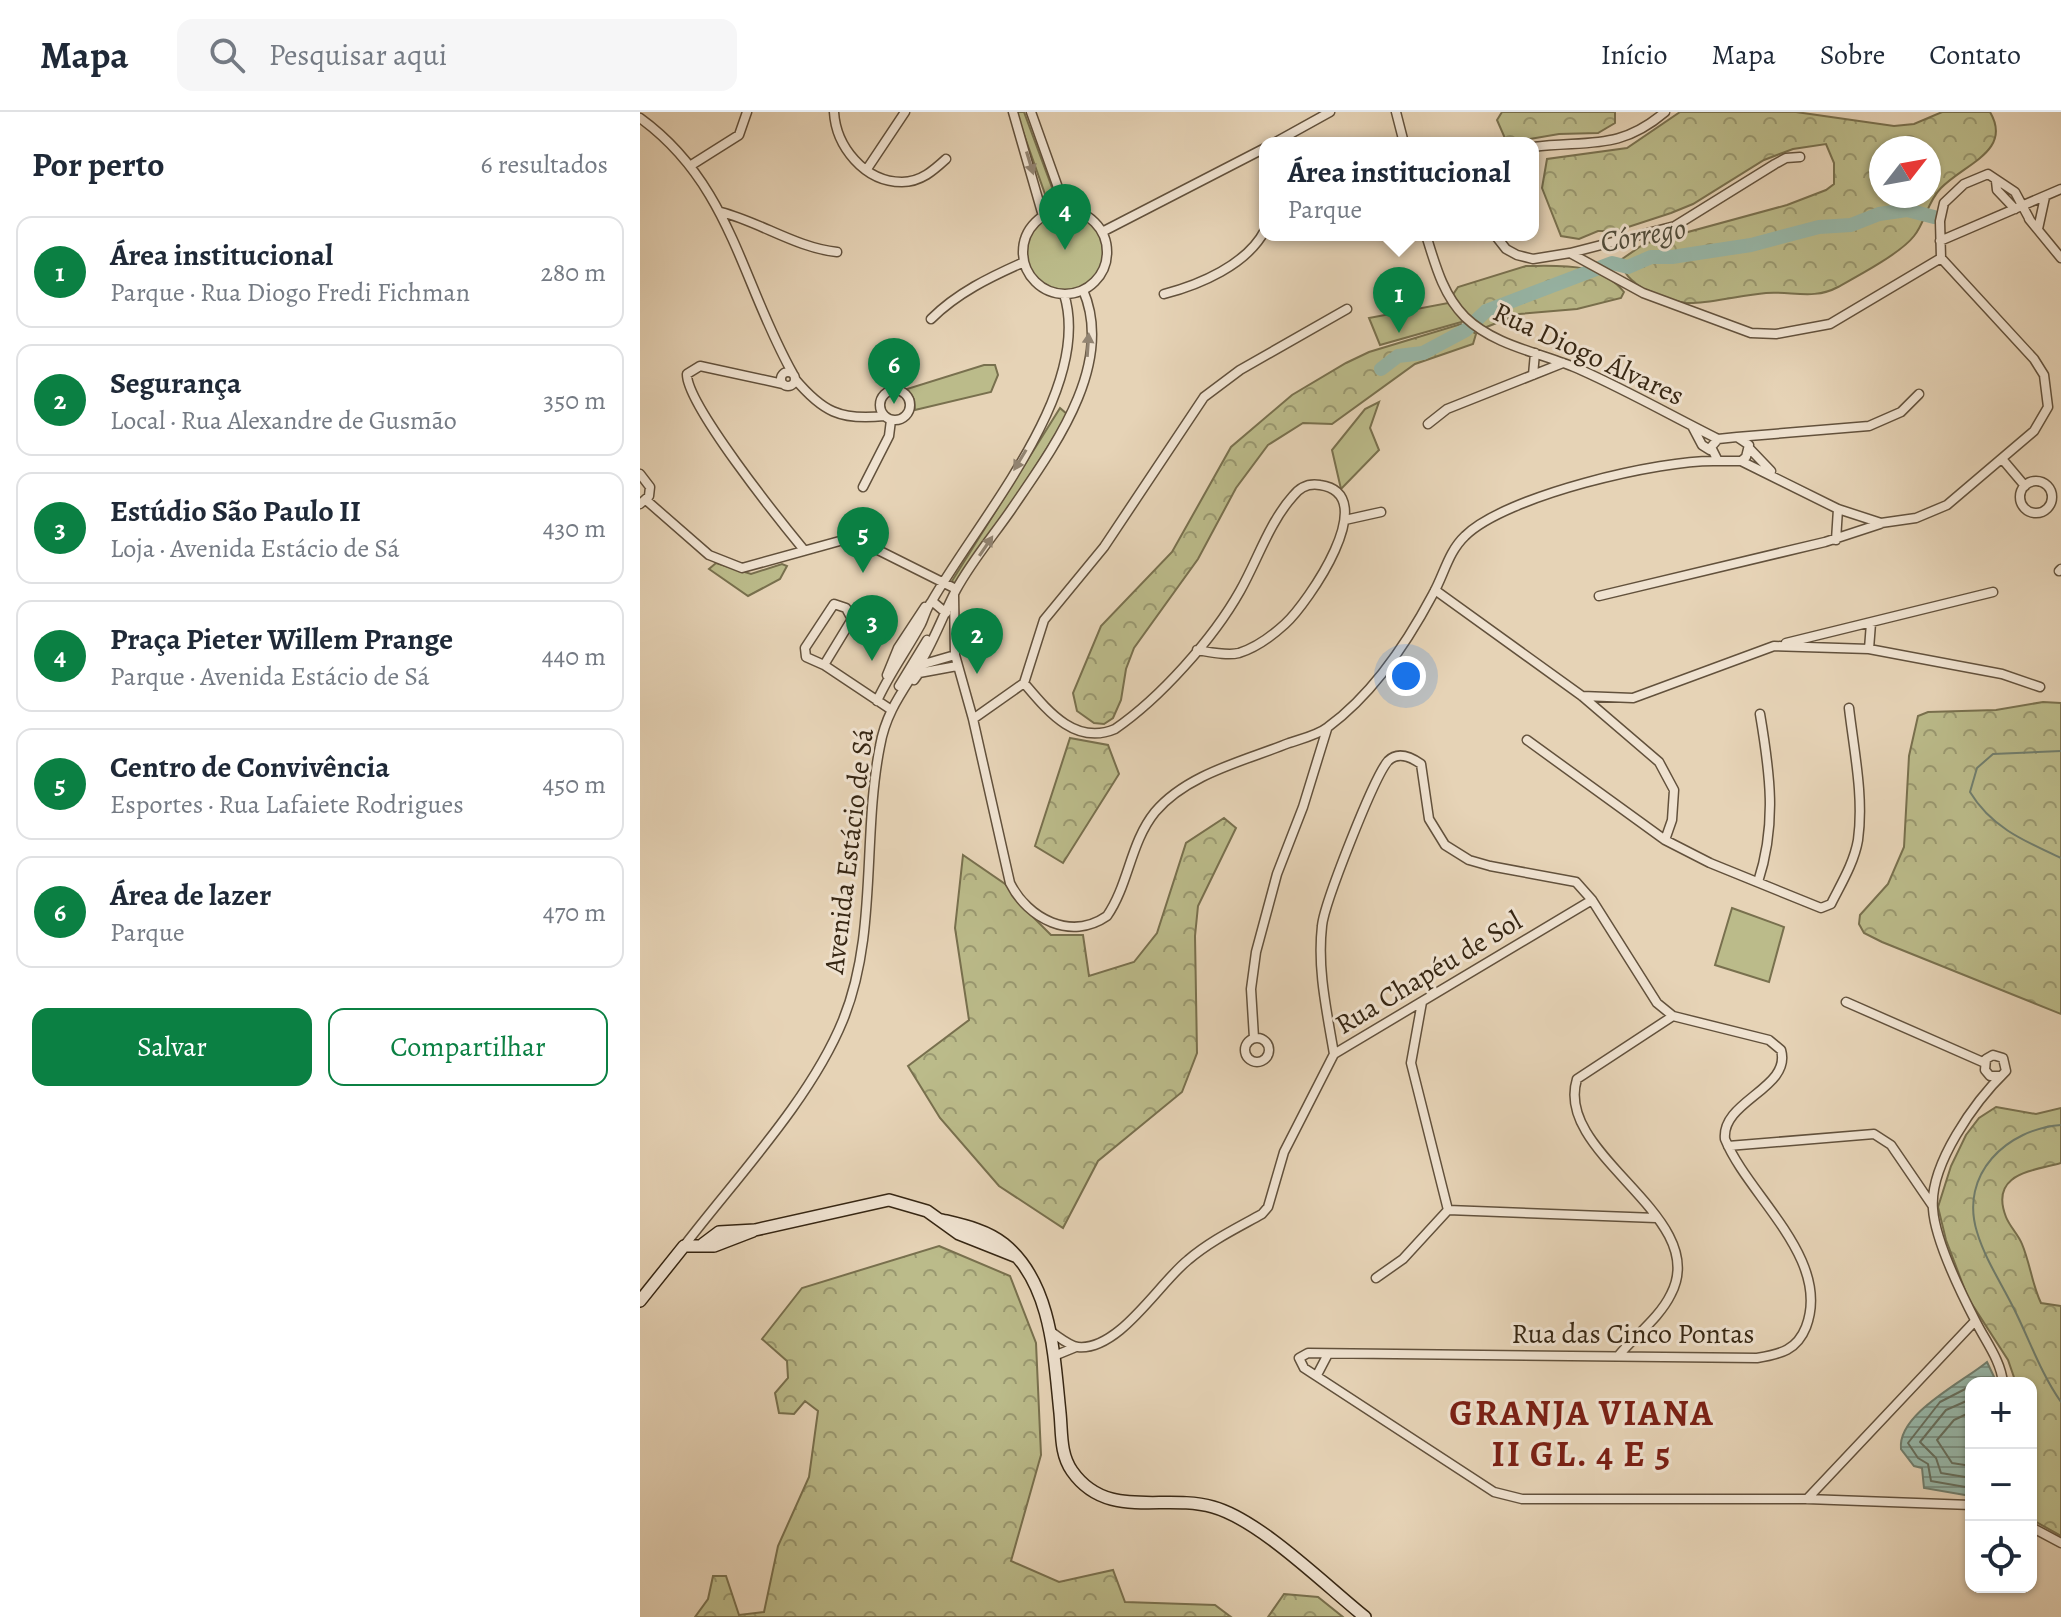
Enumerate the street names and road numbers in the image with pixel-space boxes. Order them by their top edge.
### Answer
street label: Rua Diogo Álvares [1487,293,1690,415]
street label: Avenida Estácio de Sá [815,726,883,977]
street label: Rua Chapéu de Sol [1328,902,1529,1044]
street label: Rua das Cinco Pontas [1511,1315,1755,1353]

